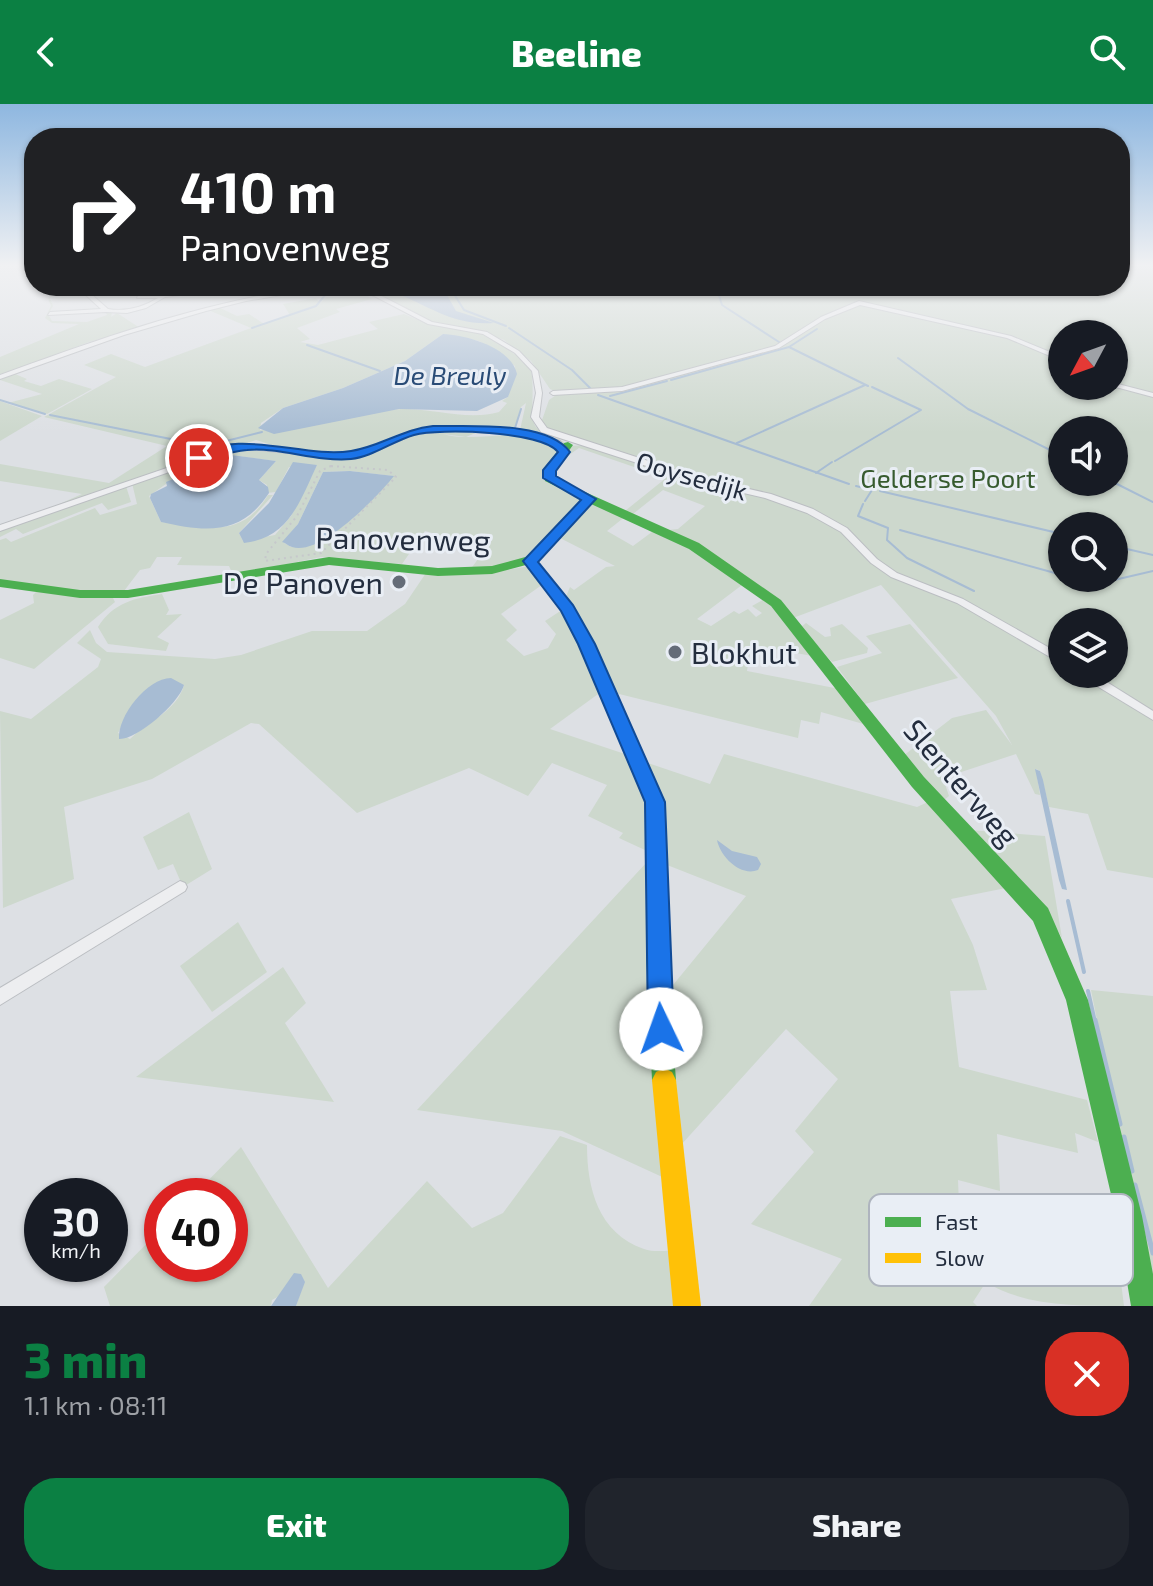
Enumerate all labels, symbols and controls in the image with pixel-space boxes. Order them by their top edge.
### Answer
icon: back [24,30,68,74]
icon: search [1085,30,1129,74]
text: Beeline [511,31,642,74]
text: 410 m [180,157,337,224]
icon: right [48,160,152,264]
text: Panovenweg [180,225,390,268]
north arrow [1048,320,1128,400]
map controls [1048,320,1128,688]
water label: De Breuly [394,359,506,391]
button: sound [1048,416,1128,496]
pin [165,424,233,492]
icon: arrive [177,436,221,480]
street label: Ooysedijk [633,444,751,506]
park label: Gelderse Poort [860,462,1036,493]
button: search [1048,512,1128,592]
street label: Panovenweg [315,518,491,558]
place label: De Panoven [223,564,383,600]
marker: De Panoven [390,573,408,591]
button: layers [1048,608,1128,688]
place label: Blokhut [691,634,797,670]
marker: Blokhut [666,643,684,661]
street label: Slenterweg [897,711,1027,853]
position arrow [619,987,703,1071]
speed limit sign: 40 [144,1178,248,1282]
legend [869,1194,1133,1286]
text: 30 [52,1196,100,1244]
text: Fast [935,1208,978,1234]
text: km/h [51,1238,101,1262]
text: Slow [935,1244,984,1270]
text: 3 min [24,1330,147,1388]
button: close [1045,1332,1129,1416]
text: 1.1 km · 08:11 [24,1389,167,1420]
button: Exit [24,1478,569,1570]
button: Share [585,1478,1129,1570]

